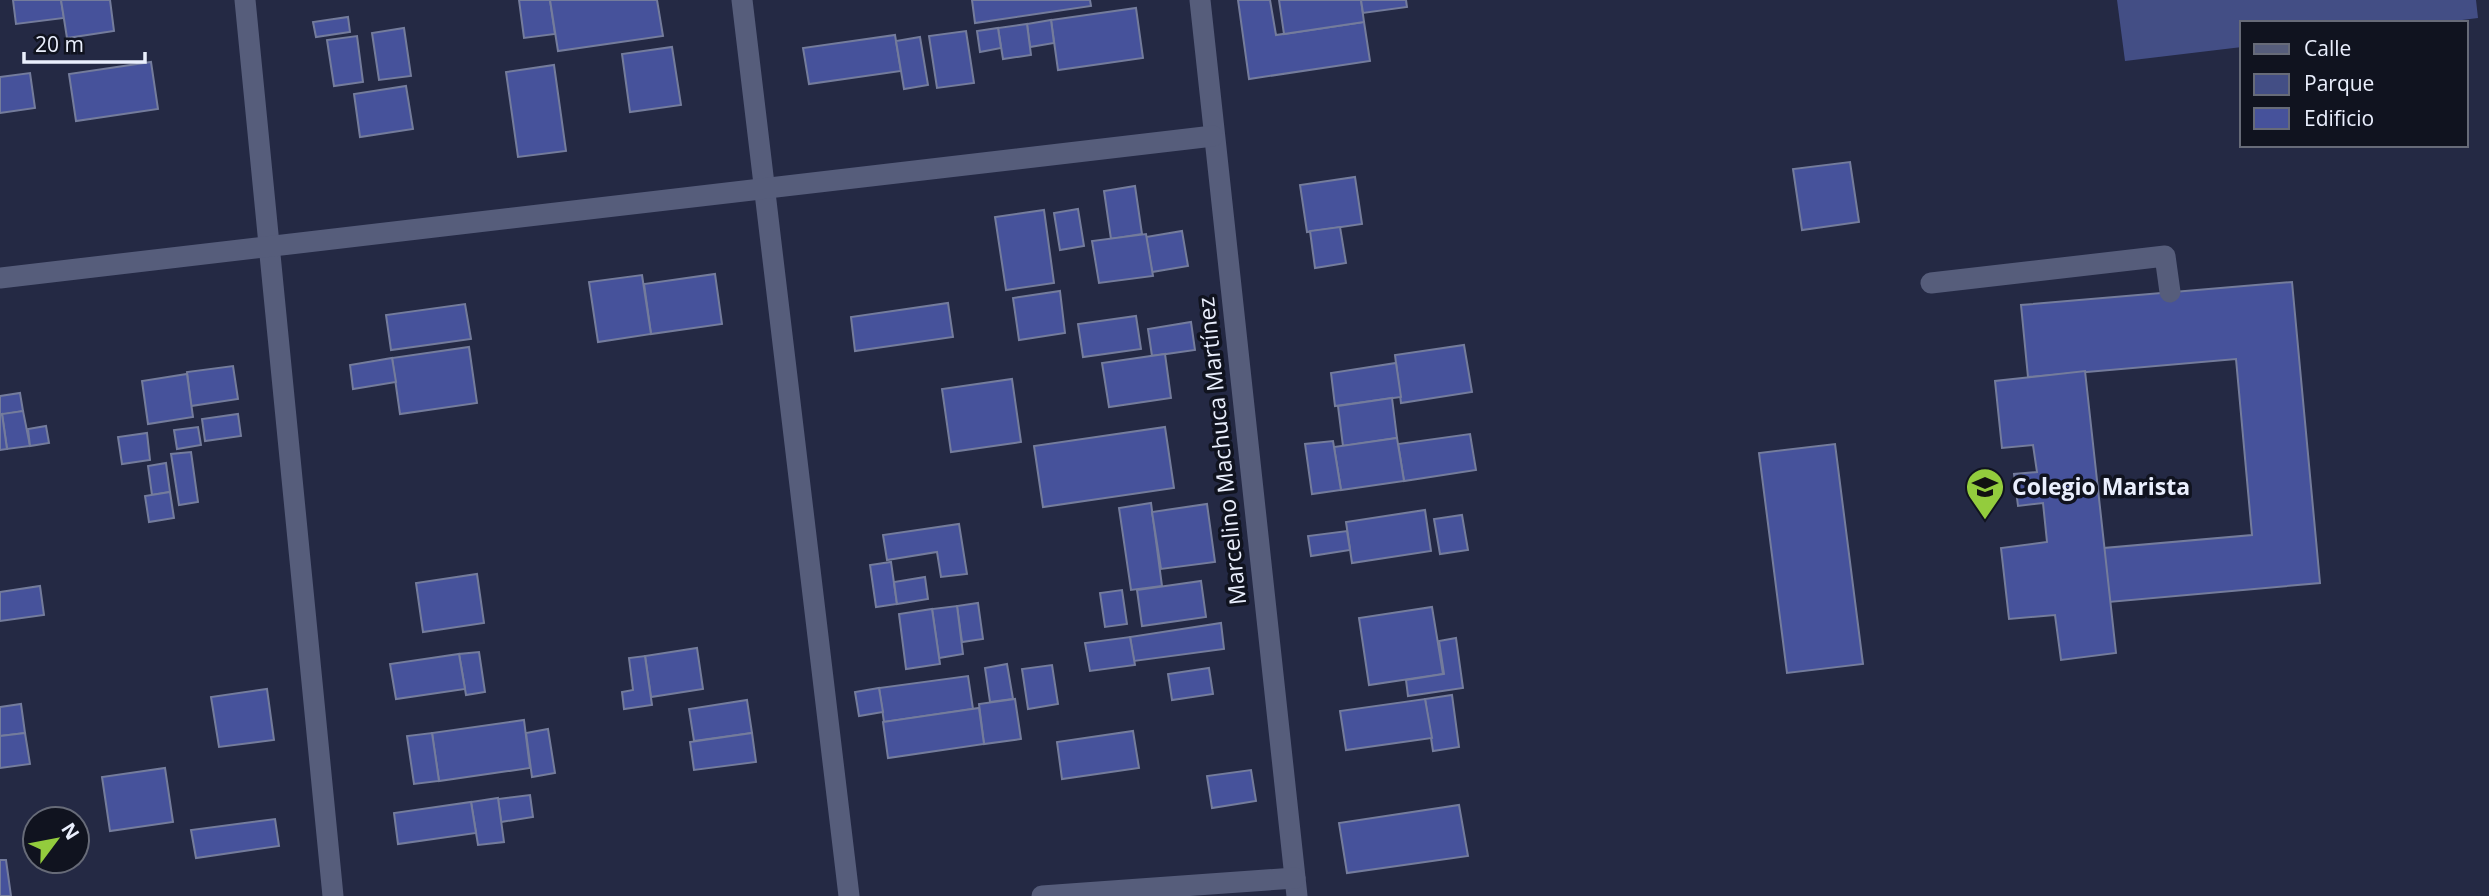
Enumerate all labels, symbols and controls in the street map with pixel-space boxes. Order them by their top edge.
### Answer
scale bar [24,21,145,65]
legend [2240,21,2468,147]
text: 20 m [35,30,84,58]
text: Calle [2304,34,2351,62]
text: Parque [2304,69,2374,97]
text: Edificio [2304,104,2374,132]
street label: Marcelino Machuca Martínez [1189,296,1253,607]
school or university icon: Colegio Marista [1964,466,2006,521]
place label: Colegio Marista [2012,470,2190,502]
north arrow [21,805,91,875]
text: N [55,818,86,844]

